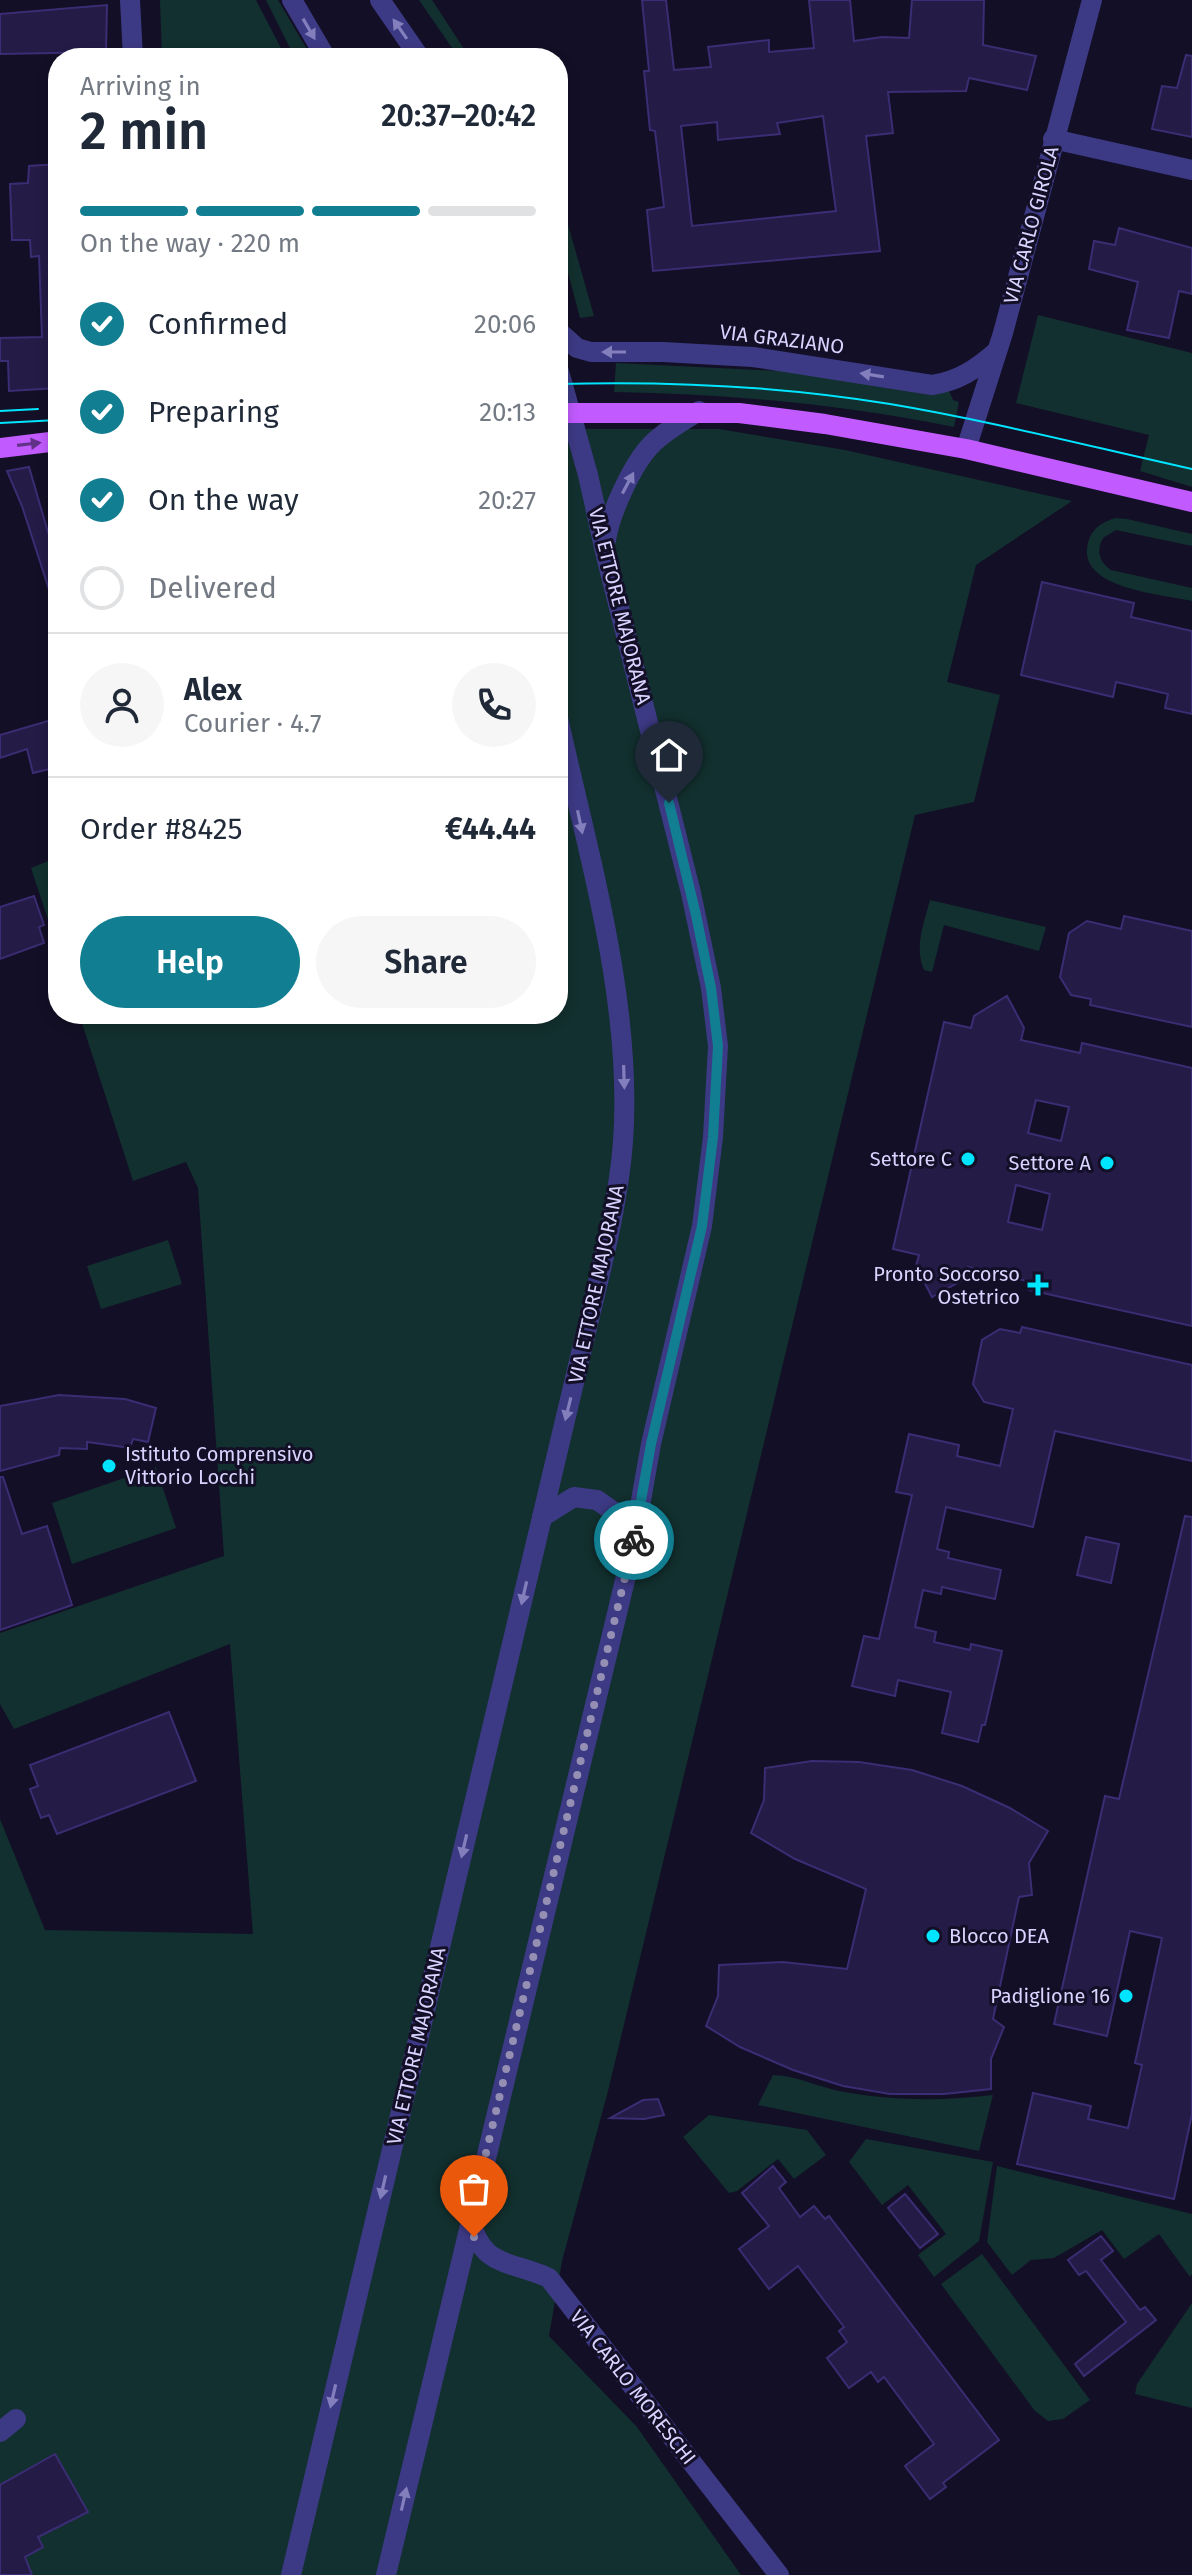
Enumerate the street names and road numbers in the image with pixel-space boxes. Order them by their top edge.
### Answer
street label: VIA CARLO GIROLA [998,143,1064,307]
street label: VIA GRAZIANO [718,319,846,359]
street label: VIA ETTORE MAJORANA [584,505,656,707]
street label: VIA ETTORE MAJORANA [563,1182,629,1385]
street label: VIA ETTORE MAJORANA [382,1944,451,2147]
street label: VIA CARLO MORESCHI [565,2305,701,2469]

